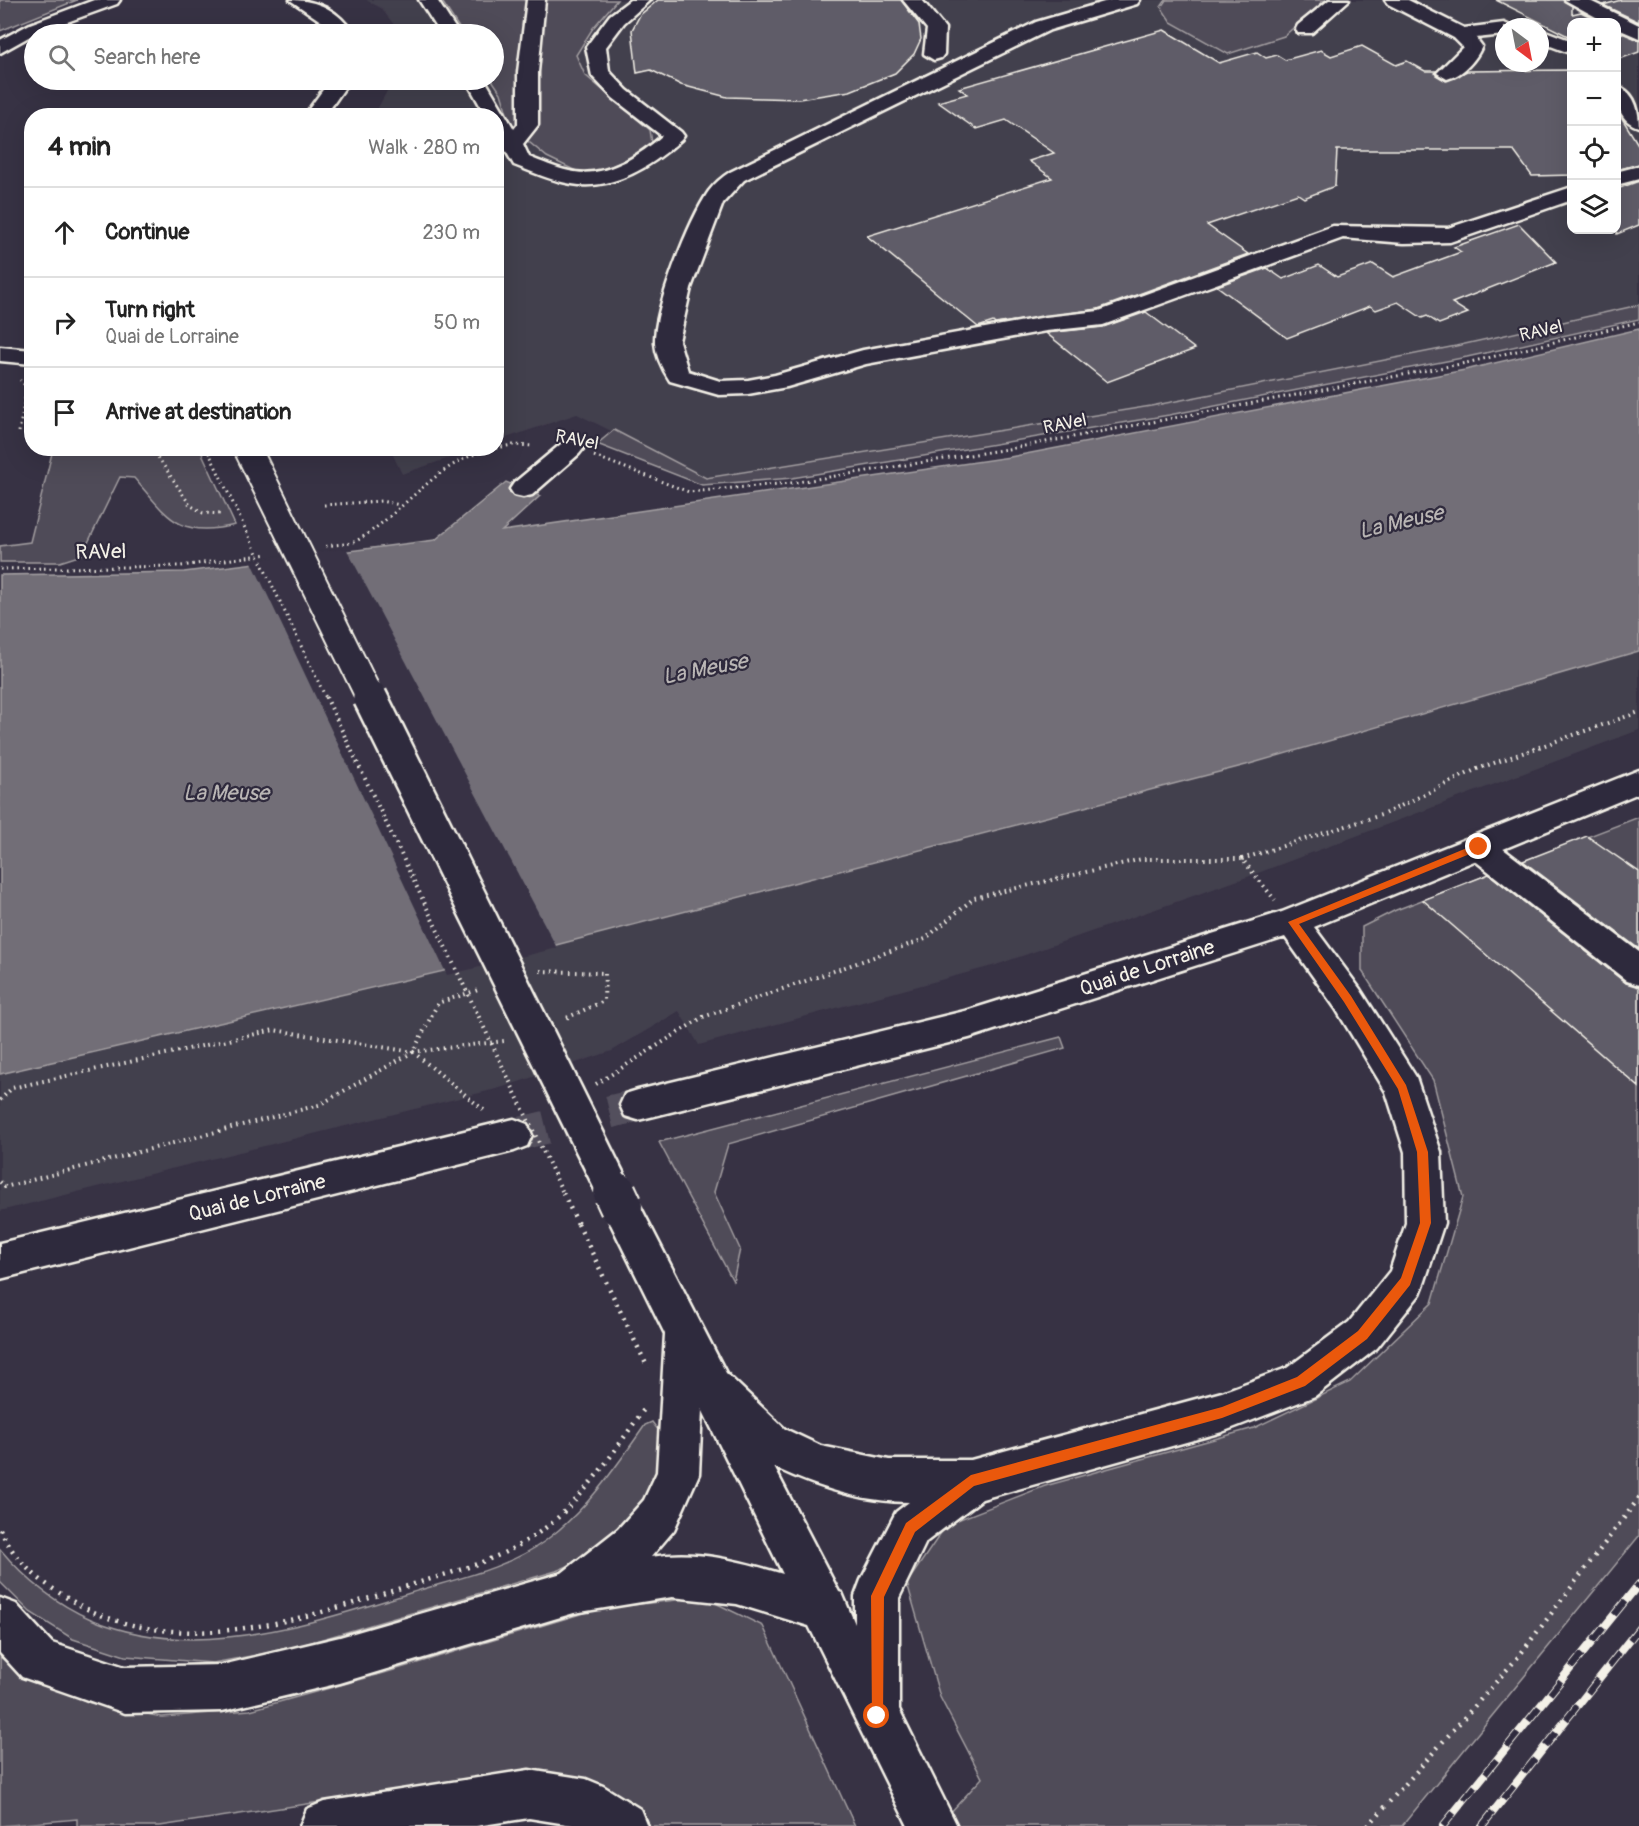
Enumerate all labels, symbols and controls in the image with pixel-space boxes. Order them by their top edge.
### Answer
north arrow [1495,18,1549,72]
map controls [1567,18,1621,234]
button: + [1567,18,1621,72]
search box [24,24,504,90]
icon: search [45,41,78,74]
text: Search here [93,43,200,71]
button: − [1567,72,1621,126]
button: locate [1567,126,1621,180]
text: 4 min [48,131,111,163]
text: Walk · 280 m [368,135,480,160]
button: layers [1567,180,1621,234]
icon: ahead [48,216,81,249]
text: Continue [105,218,189,246]
text: 230 m [423,220,480,245]
text: Turn right [105,296,195,324]
icon: right [48,306,81,339]
text: 50 m [433,310,480,335]
street label: RAVel [1517,315,1565,347]
text: Quai de Lorraine [105,324,239,349]
icon: arrive [48,396,81,429]
text: Arrive at destination [105,398,291,426]
street label: RAVel [1041,409,1089,439]
street label: RAVel [553,425,601,455]
water label: La Meuse [1356,498,1448,545]
street label: RAVel [75,538,127,566]
water label: La Meuse [660,647,752,691]
water label: La Meuse [183,779,271,807]
route end [1465,833,1491,859]
street label: Quai de Lorraine [1076,933,1219,1003]
street label: Quai de Lorraine [186,1168,329,1228]
route start [863,1702,889,1728]

